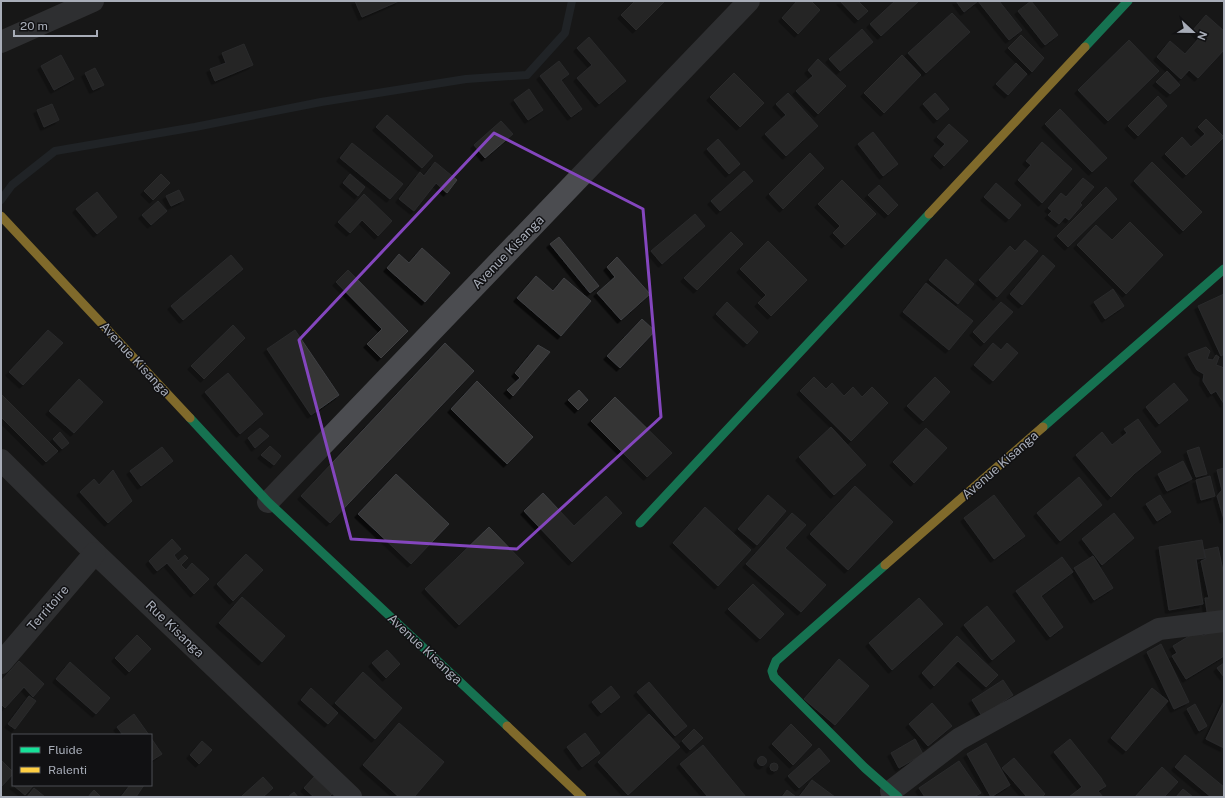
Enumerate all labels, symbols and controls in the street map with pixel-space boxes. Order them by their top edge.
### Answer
scale bar [14,12,97,38]
north arrow [1173,12,1213,52]
text: 20 m [20,19,48,33]
text: N [1195,30,1209,42]
street label: Avenue Kisanga [469,212,547,292]
street label: Avenue Kisanga [97,319,173,399]
street label: Avenue Kisanga [959,428,1041,502]
street label: Territoire [24,582,72,634]
street label: Rue Kisanga [143,598,207,660]
street label: Avenue Kisanga [385,611,465,687]
legend [12,734,152,786]
text: Fluide [48,743,83,757]
text: Ralenti [48,763,87,777]

